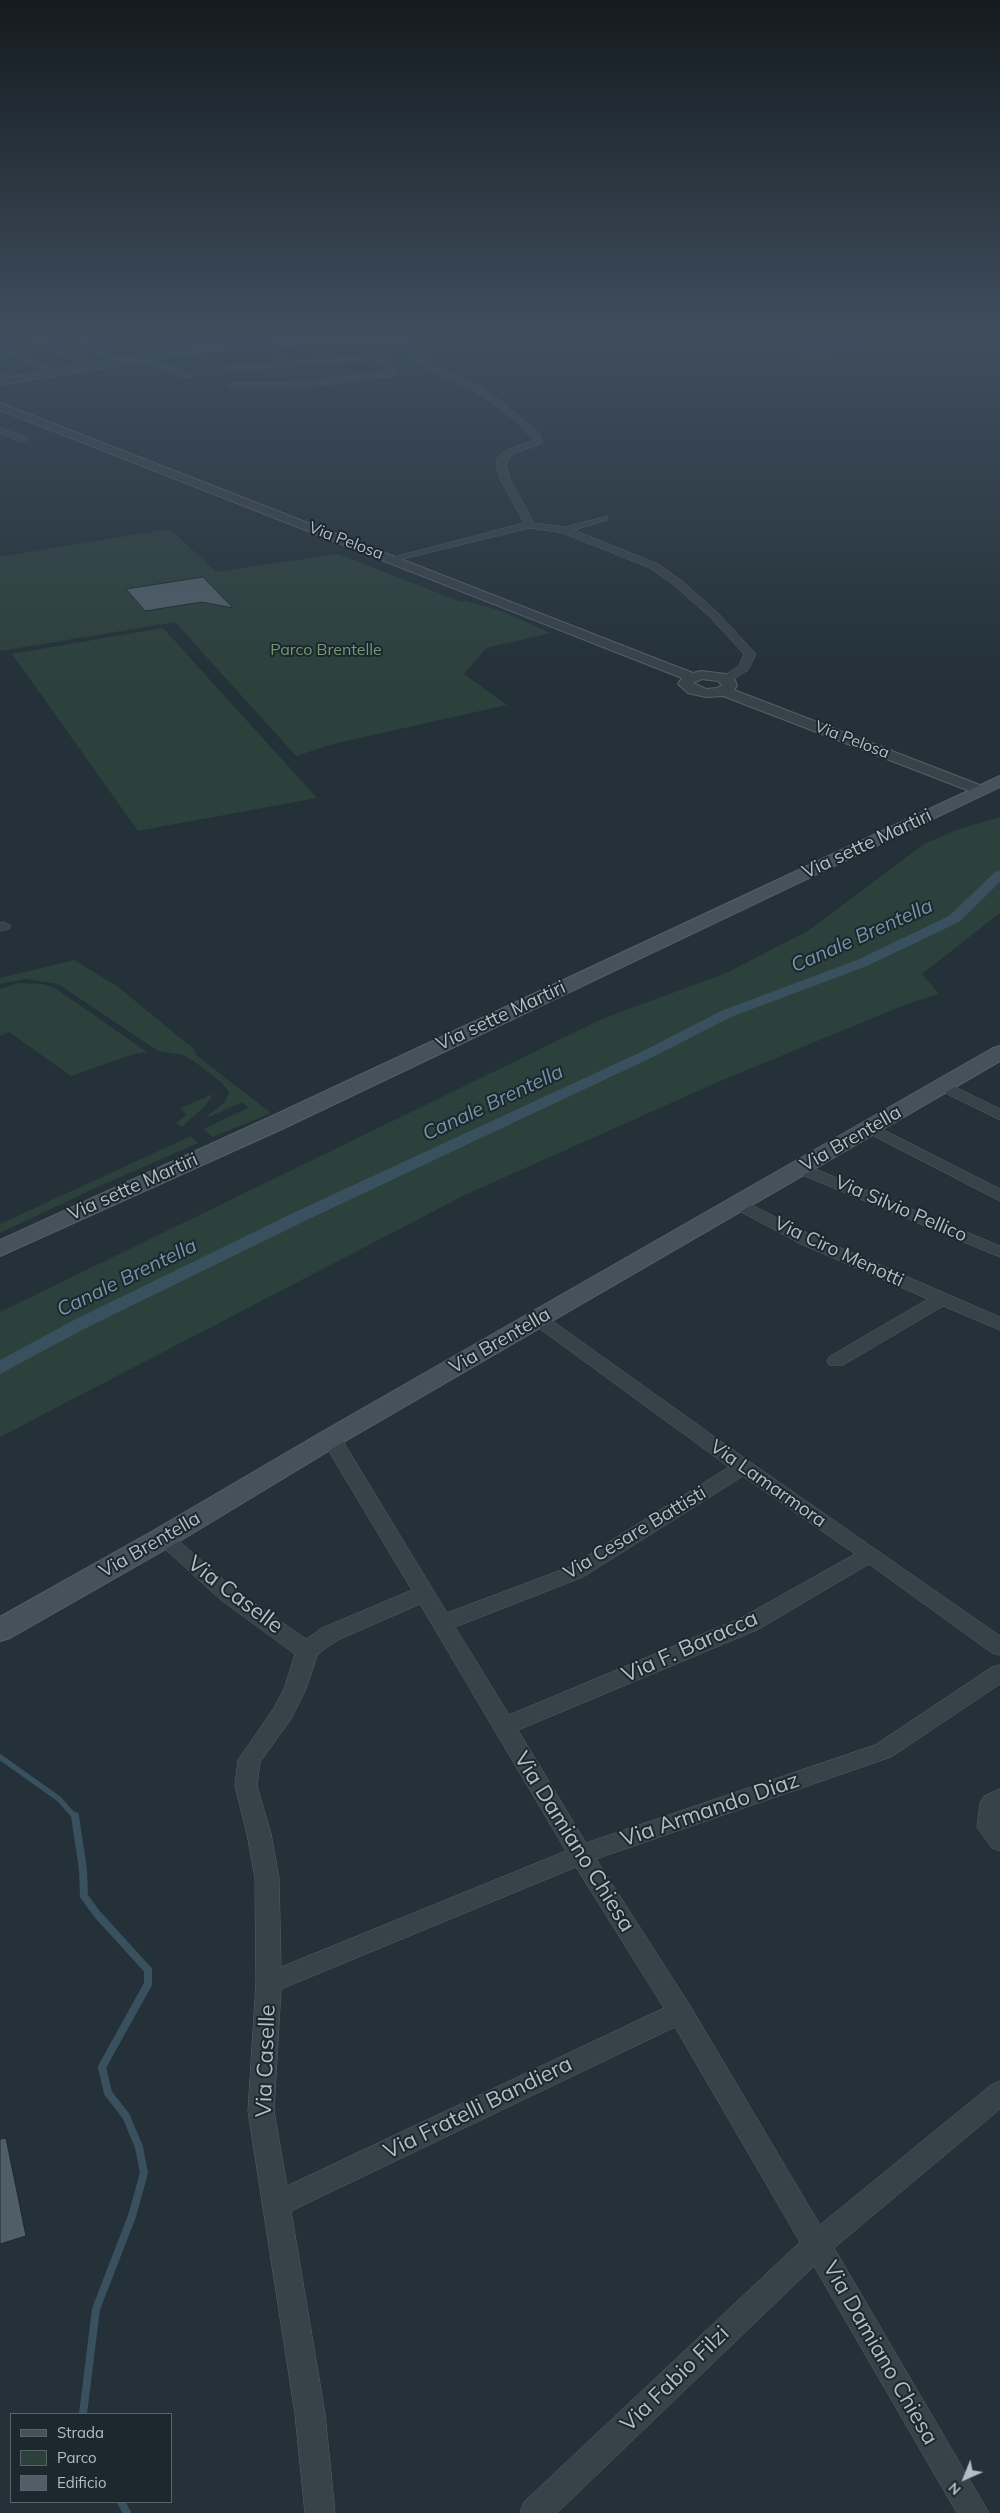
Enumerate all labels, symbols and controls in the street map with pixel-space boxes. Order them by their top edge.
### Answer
street label: Via Pelosa [306,518,386,564]
park label: Parco Brentelle [270,640,382,660]
street label: Via Pelosa [812,717,892,763]
street label: Via sette Martiri [799,804,935,884]
water label: Canale Brentella [787,894,937,978]
street label: Via sette Martiri [433,976,569,1056]
water label: Canale Brentella [419,1060,567,1146]
street label: Via Brentella [797,1101,905,1177]
street label: Via sette Martiri [64,1148,202,1226]
street label: Via Silvio Pellico [831,1171,971,1247]
street label: Via Ciro Menotti [771,1212,907,1292]
water label: Canale Brentella [53,1234,201,1322]
street label: Via Brentella [446,1303,554,1379]
street label: Via Lamarmora [706,1435,830,1533]
street label: Via Cesare Battisti [560,1481,710,1585]
street label: Via Brentella [96,1507,204,1583]
street label: Via Caselle [182,1551,288,1639]
street label: Via F. Baracca [618,1605,762,1689]
street label: Via Damiano Chiesa [508,1747,640,1937]
street label: Via Armando Diaz [617,1767,803,1853]
street label: Via Caselle [251,2004,281,2118]
street label: Via Fratelli Bandiera [380,2051,576,2165]
street label: Via Damiano Chiesa [817,2257,943,2449]
street label: Via Fabio Filzi [615,2321,735,2437]
legend [10,2413,172,2503]
text: Strada [57,2423,104,2442]
text: Parco [57,2448,97,2467]
north arrow [940,2453,990,2503]
text: Edificio [57,2473,107,2492]
text: N [945,2479,965,2499]

